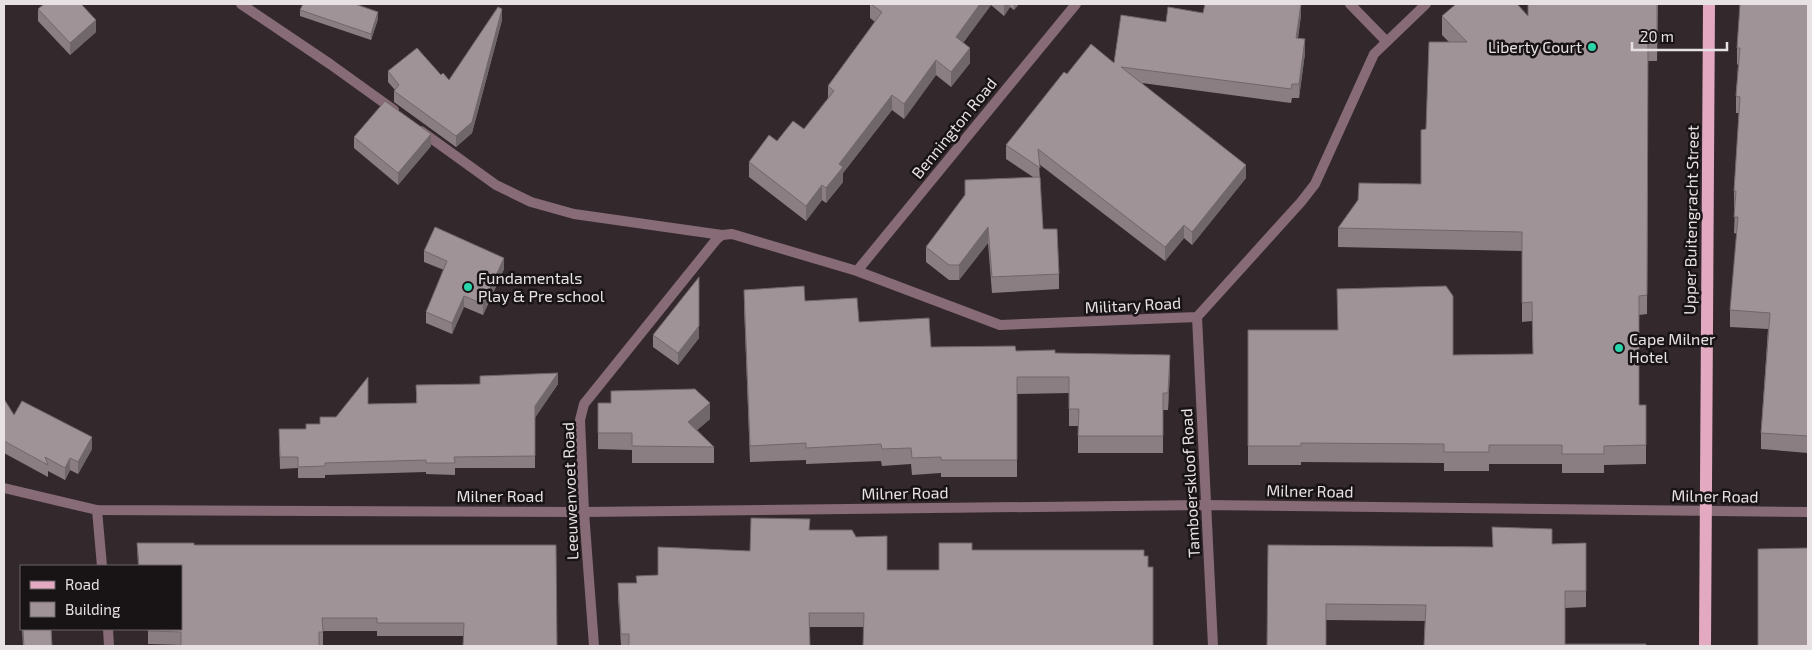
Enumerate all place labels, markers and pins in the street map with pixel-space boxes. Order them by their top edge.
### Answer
place label: Liberty Court [1488,37,1582,56]
marker: Liberty Court [1586,41,1598,53]
place label: Fundamentals Play & Pre school [478,268,605,305]
marker: Fundamentals Play & Pre school [462,281,474,293]
place label: Cape Milner Hotel [1629,329,1716,366]
marker: Cape Milner Hotel [1613,342,1625,354]

